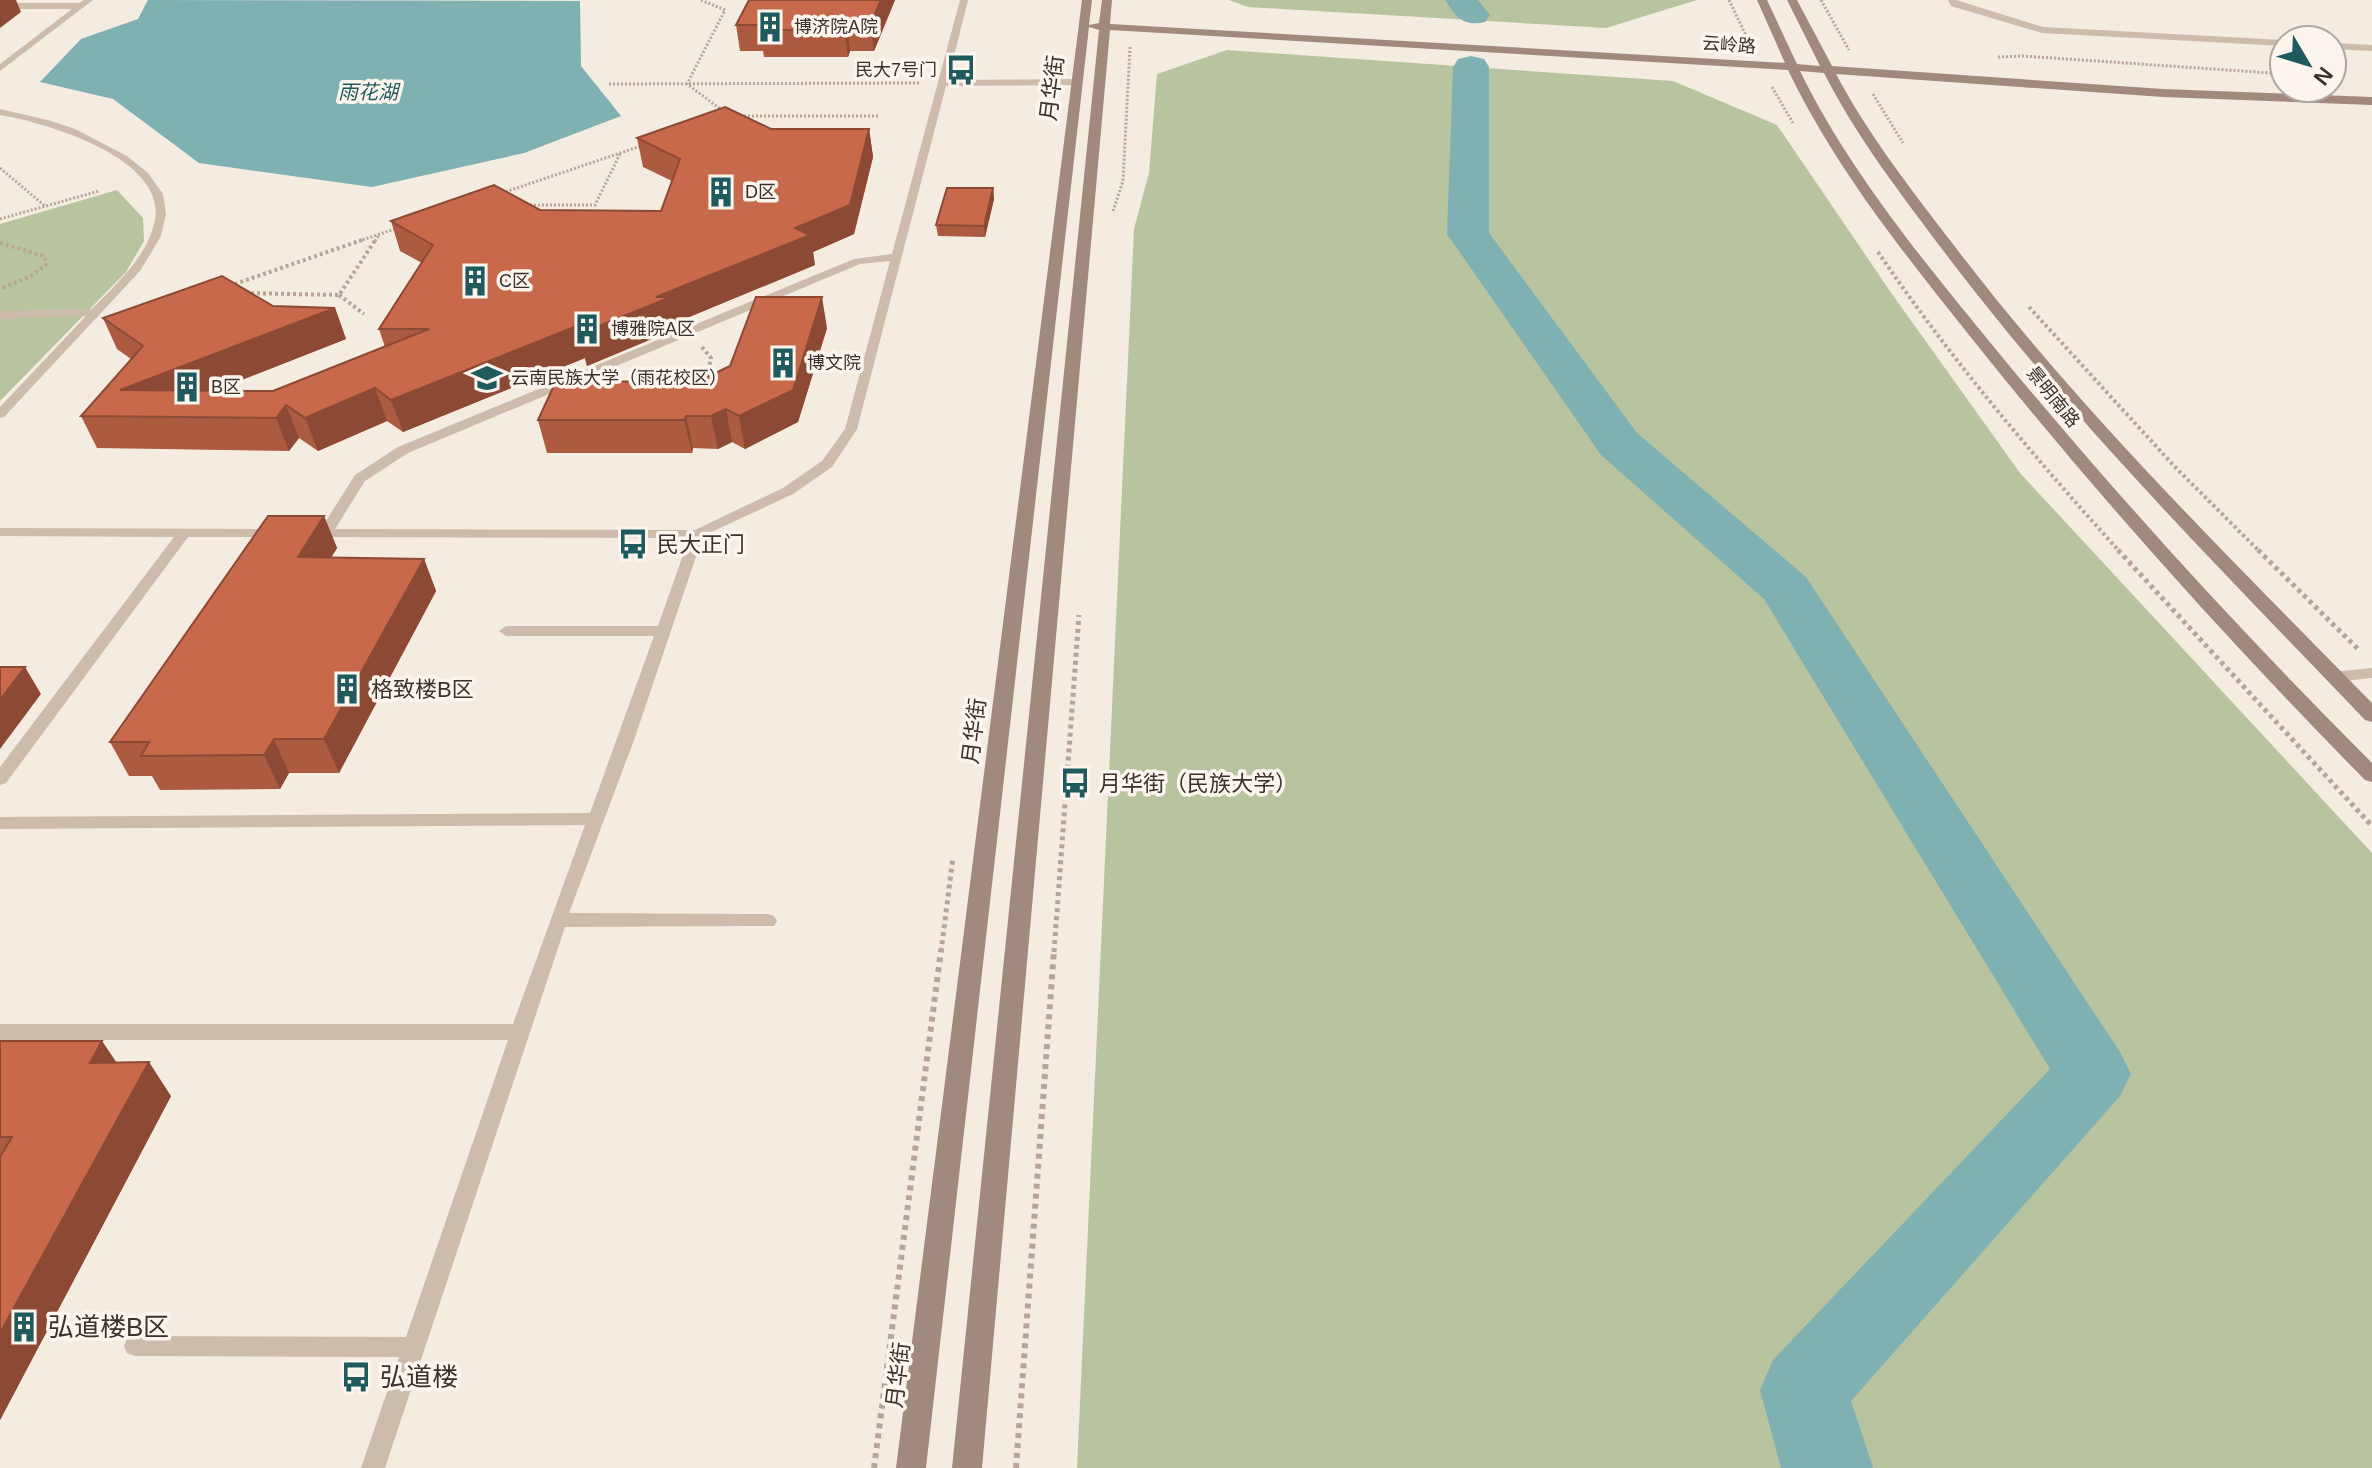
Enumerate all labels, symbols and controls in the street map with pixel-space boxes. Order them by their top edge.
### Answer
building icon: 博济院A院 [753,10,787,44]
place label: 博济院A院 [794,17,878,37]
north arrow [2268,24,2348,104]
street label: 云岭路 [1701,33,1757,57]
bus stop icon: 民大7号门 [944,53,978,87]
street label: 月华街 [1036,54,1068,122]
place label: 民大7号门 [855,60,937,80]
text: N [2309,62,2338,90]
water label: 雨花湖 [338,81,401,103]
building icon: D区 [704,175,738,209]
place label: D区 [745,182,776,202]
building icon: C区 [458,264,492,298]
place label: C区 [499,271,530,291]
building icon: 博雅院A区 [570,312,604,346]
place label: 博雅院A区 [611,319,695,339]
building icon: 博文院 [766,346,800,380]
place label: 博文院 [807,353,861,373]
school or university icon: 云南民族大学（雨花校区） [470,361,504,395]
street label: 景明南路 [2023,363,2083,431]
place label: 云南民族大学（雨花校区） [511,368,727,388]
building icon: B区 [170,370,204,404]
place label: B区 [211,377,241,397]
bus stop icon: 民大正门 [616,527,650,561]
place label: 民大正门 [657,532,745,557]
building icon: 格致楼B区 [330,672,364,706]
place label: 格致楼B区 [371,677,474,702]
street label: 月华街 [958,697,990,765]
bus stop icon: 月华街（民族大学） [1058,766,1092,800]
place label: 月华街（民族大学） [1099,771,1297,796]
building icon: 弘道楼B区 [7,1310,41,1344]
place label: 弘道楼B区 [48,1312,169,1342]
street label: 月华街 [882,1341,914,1409]
bus stop icon: 弘道楼 [339,1360,373,1394]
place label: 弘道楼 [380,1362,458,1392]

